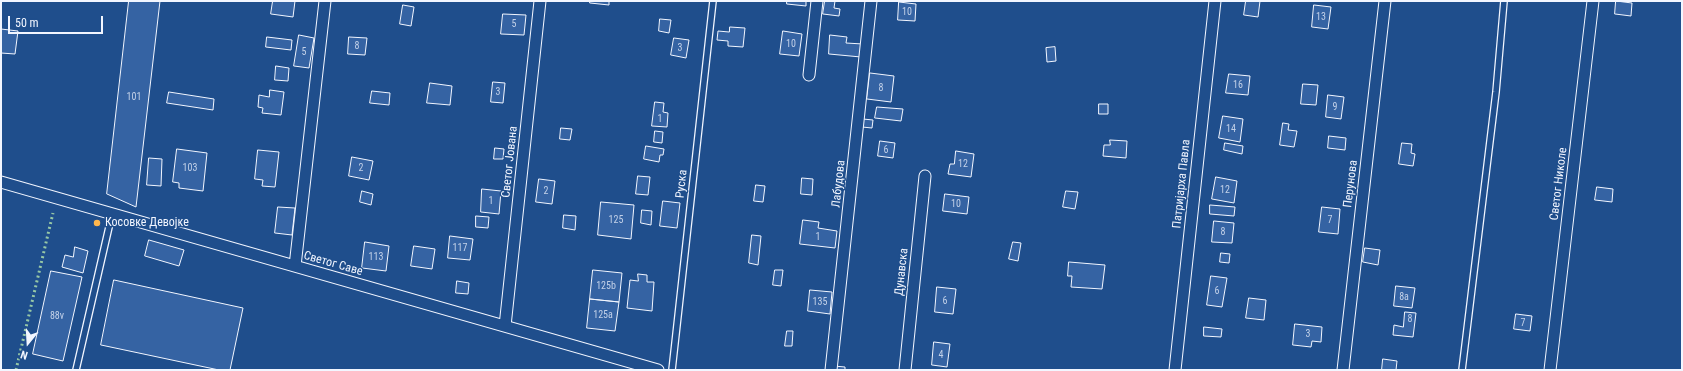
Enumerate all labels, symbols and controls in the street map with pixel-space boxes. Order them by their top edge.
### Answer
house number: 10 [902,6,912,18]
scale bar [10,8,105,34]
house number: 13 [1316,11,1326,23]
text: 50 m [15,16,39,30]
house number: 5 [512,18,516,30]
house number: 10 [786,38,796,50]
house number: 8 [355,40,359,52]
house number: 3 [678,42,682,54]
house number: 5 [302,46,306,58]
house number: 16 [1233,79,1243,91]
house number: 8 [879,82,883,94]
house number: 3 [496,86,500,98]
house number: 101 [127,91,141,103]
house number: 9 [1333,101,1337,113]
house number: 1 [658,113,662,125]
house number: 14 [1226,123,1236,135]
street label: Светог Јована [499,125,521,199]
street label: Патријарха Павла [1170,139,1194,229]
house number: 6 [884,144,888,156]
street label: Светог Николе [1547,147,1571,221]
house number: 12 [958,158,968,170]
street label: Лабудова [829,159,849,209]
street label: Перунова [1341,159,1361,209]
house number: 103 [183,162,197,174]
house number: 2 [359,162,363,174]
street label: Руска [673,169,691,199]
house number: 12 [1220,184,1230,196]
house number: 2 [544,185,548,197]
house number: 1 [489,195,493,207]
house number: 10 [951,198,961,210]
house number: 125 [609,214,623,226]
house number: 7 [1328,214,1332,226]
place label: Косовке Девојке [105,216,189,230]
marker: Косовке Девојке [92,218,102,228]
house number: 8 [1221,226,1225,238]
house number: 1 [816,231,820,243]
house number: 117 [453,242,467,254]
street label: Дунавска [892,247,912,297]
street label: Светог Саве [302,249,364,279]
house number: 113 [369,251,383,263]
house number: 125b [596,280,616,292]
house number: 6 [1215,285,1219,297]
house number: 8a [1399,291,1409,303]
house number: 6 [943,295,947,307]
house number: 135 [813,296,827,308]
house number: 125a [593,309,613,321]
house number: 88v [50,310,64,322]
house number: 8 [1408,313,1412,325]
house number: 7 [1521,317,1525,329]
north arrow [8,323,48,363]
house number: 3 [1306,328,1310,340]
text: N [19,348,29,362]
house number: 4 [939,349,943,361]

